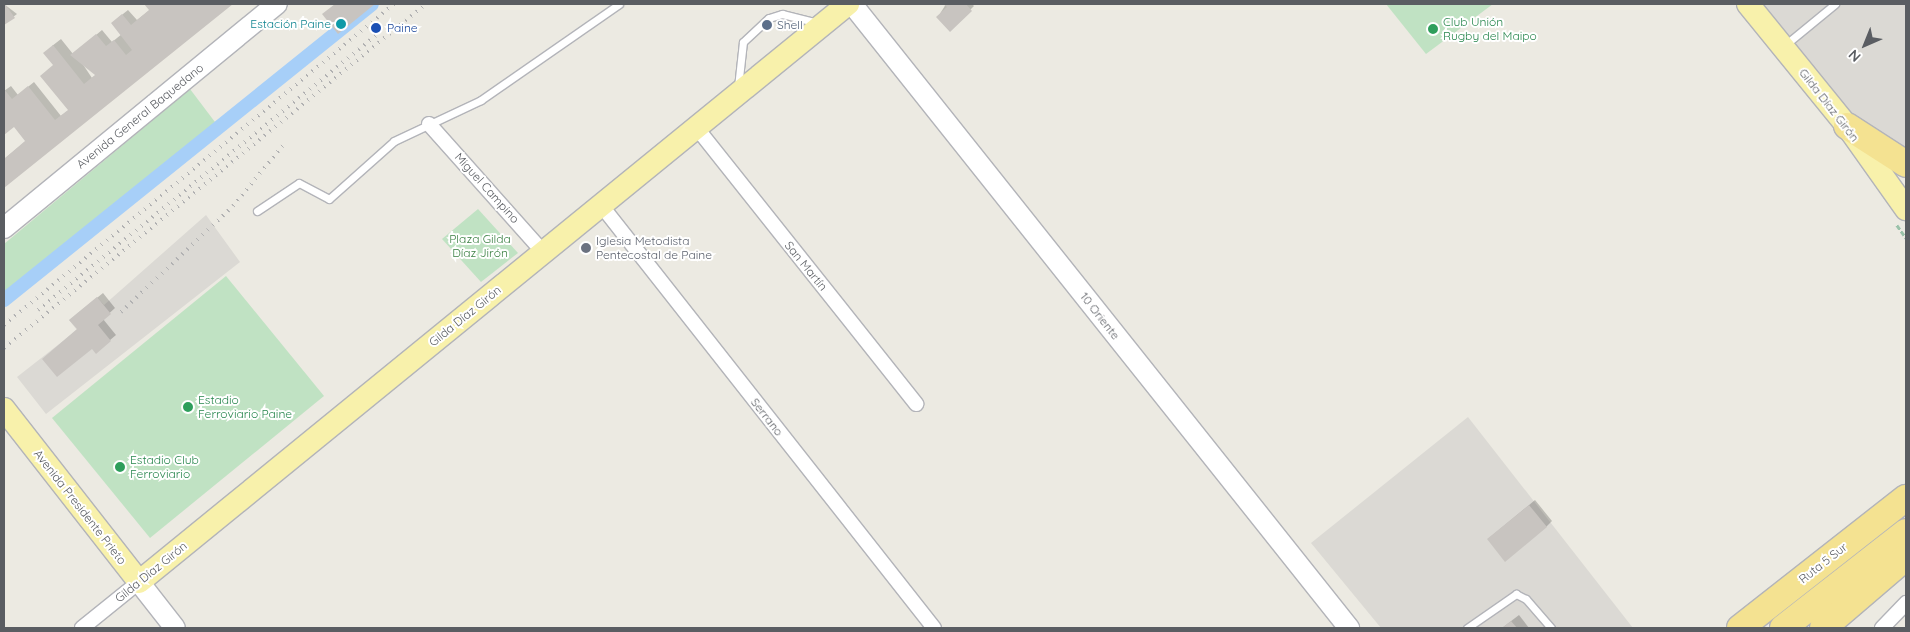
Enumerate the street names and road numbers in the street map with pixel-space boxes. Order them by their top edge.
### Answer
street label: Avenida General Baquedano [74,60,206,172]
street label: Gilda Díaz Girón [1796,66,1862,144]
street label: Miguel Campino [452,150,522,226]
street label: San Martín [782,238,830,294]
street label: Gilda Díaz Girón [426,283,504,349]
street label: 10 Oriente [1077,290,1123,342]
street label: Serrano [748,395,786,439]
street label: Avenida Presidente Prieto [31,447,129,567]
street label: Gilda Díaz Girón [112,539,190,605]
street label: Ruta 5 Sur [1796,540,1850,586]

